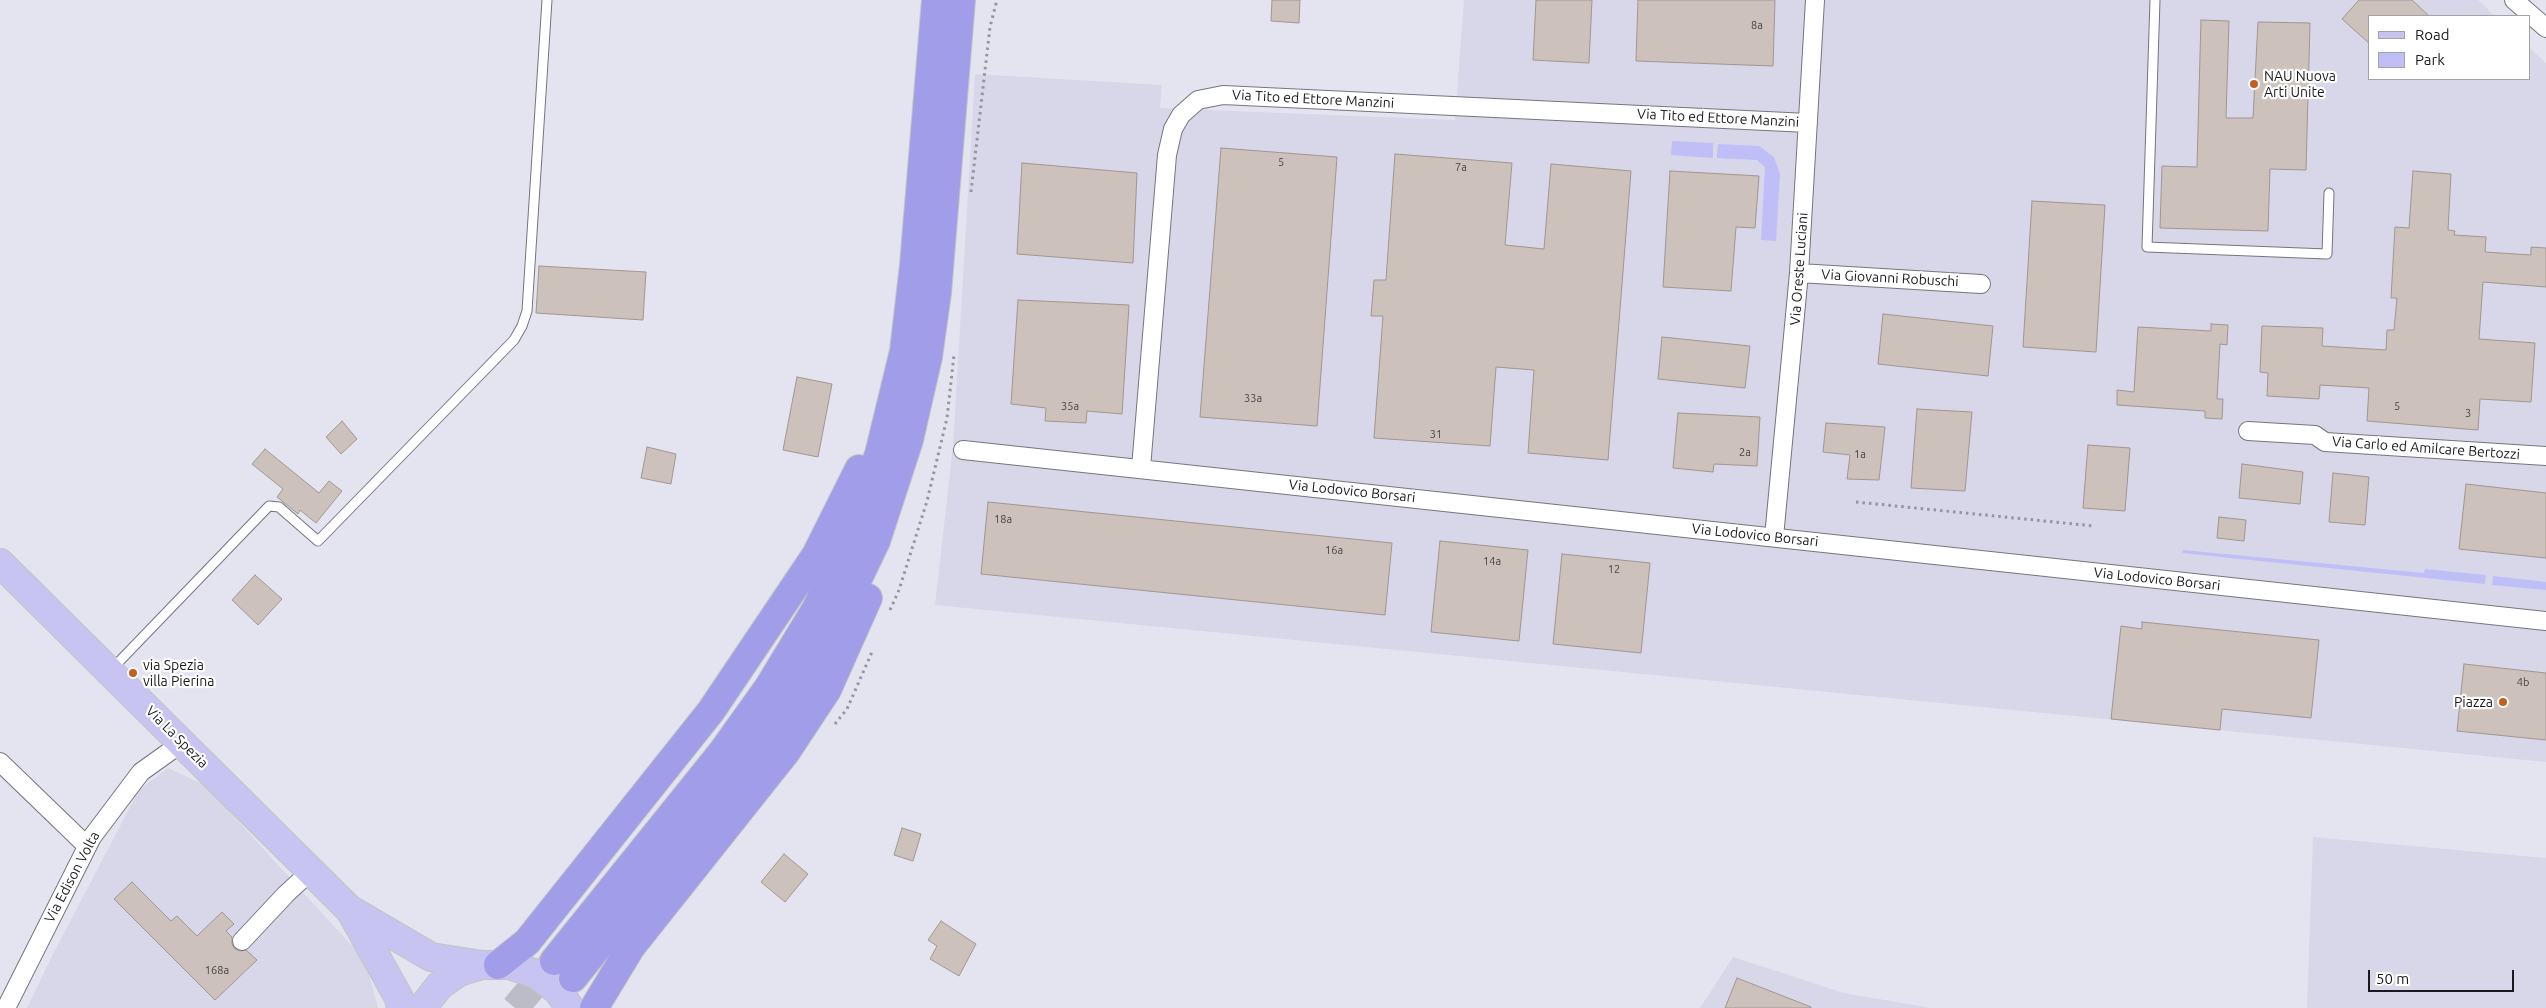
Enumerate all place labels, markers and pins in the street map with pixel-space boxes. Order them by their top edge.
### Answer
place label: NAU Nuova Arti Unite [2264,68,2336,100]
marker: NAU Nuova Arti Unite [2248,78,2260,90]
place label: via Spezia villa Pierina [143,657,214,690]
marker: via Spezia villa Pierina [127,667,139,679]
place label: Piazza [2454,694,2493,710]
marker: Piazza [2497,696,2509,708]

